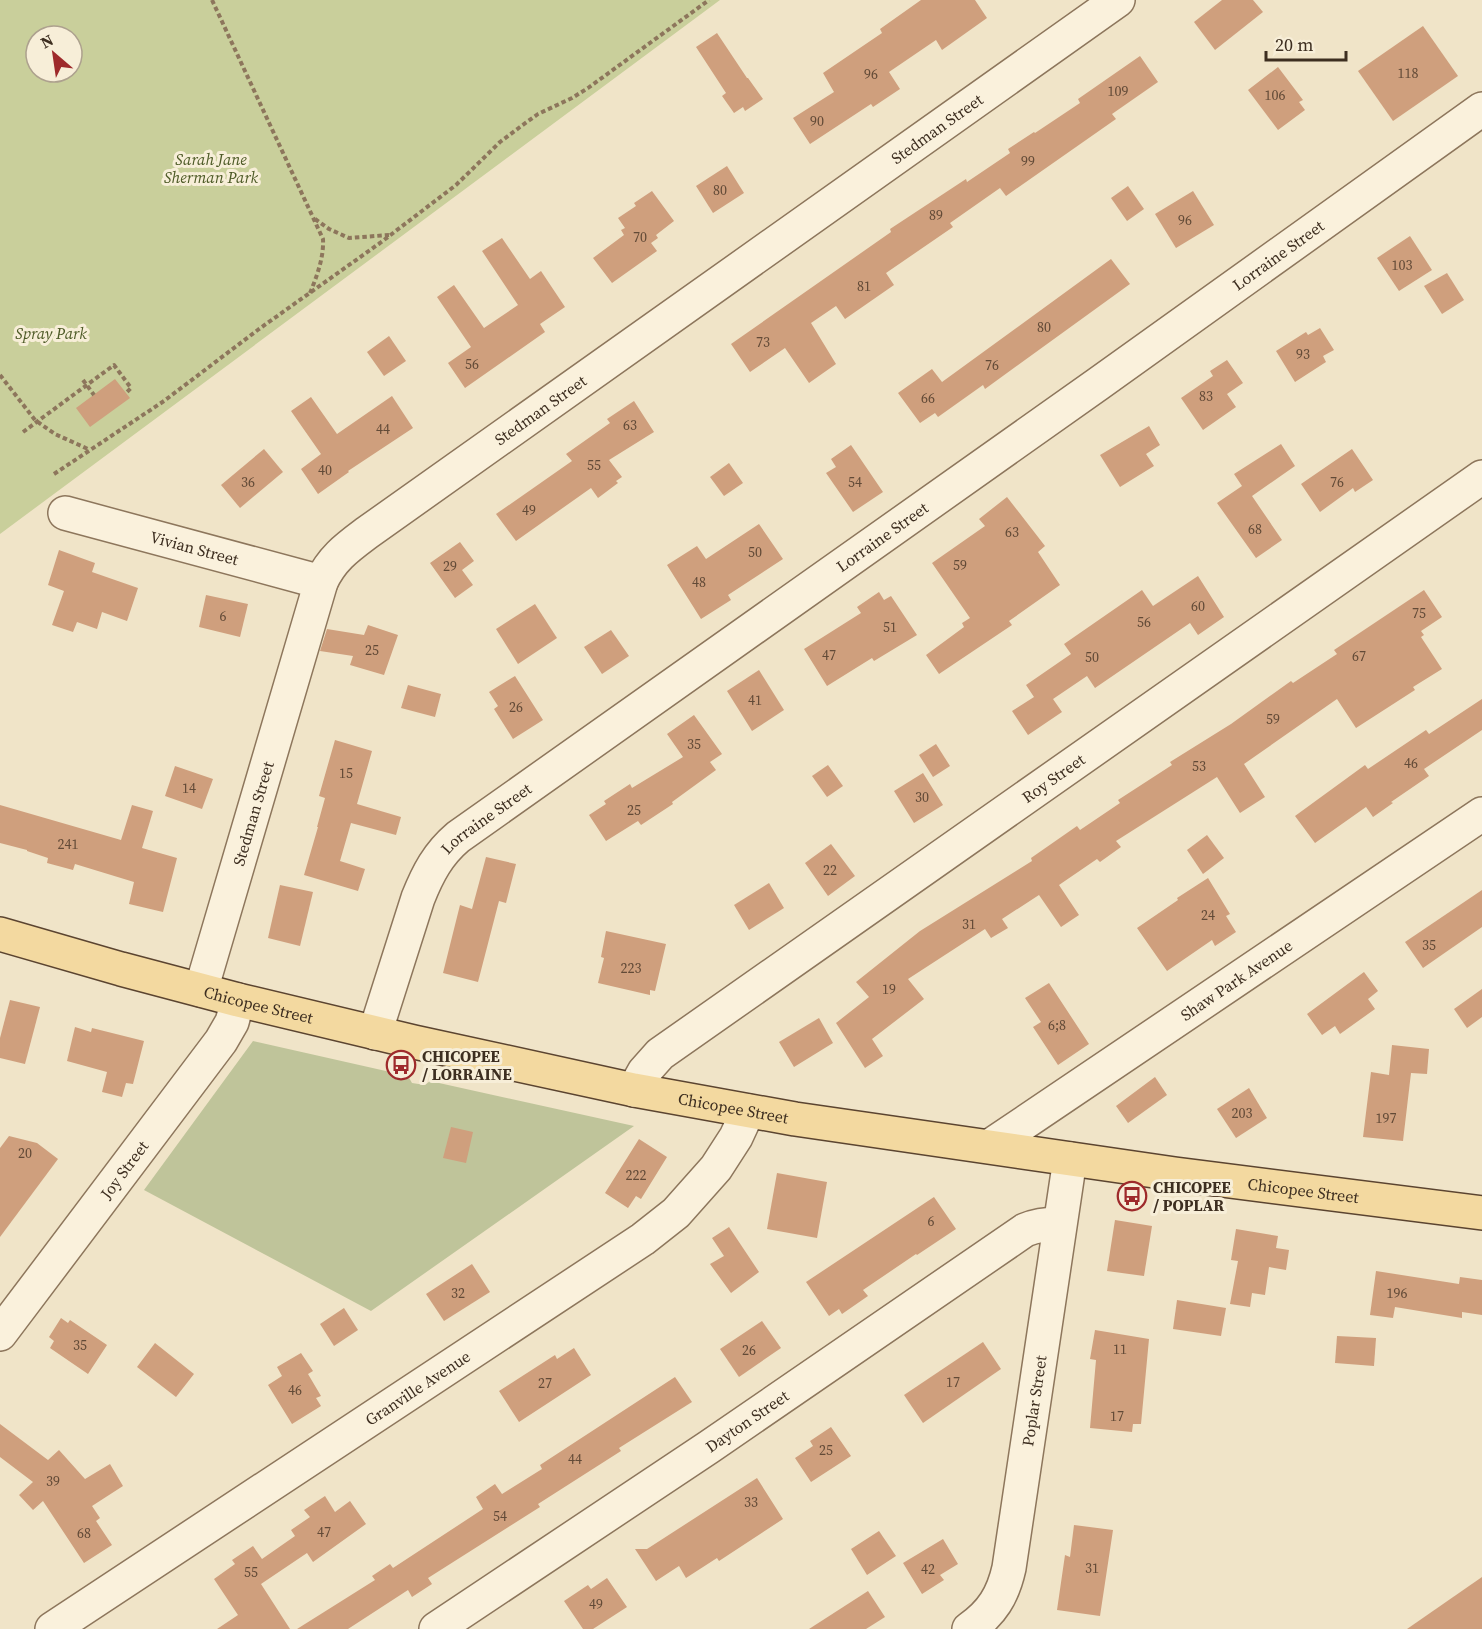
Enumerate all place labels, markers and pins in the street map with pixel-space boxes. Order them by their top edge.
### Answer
place label: CHICOPEE / LORRAINE [422,1045,512,1085]
bus stop icon: CHICOPEE / LORRAINE [385,1049,417,1081]
place label: CHICOPEE / POPLAR [1153,1176,1231,1216]
bus stop icon: CHICOPEE / POPLAR [1116,1180,1148,1212]

